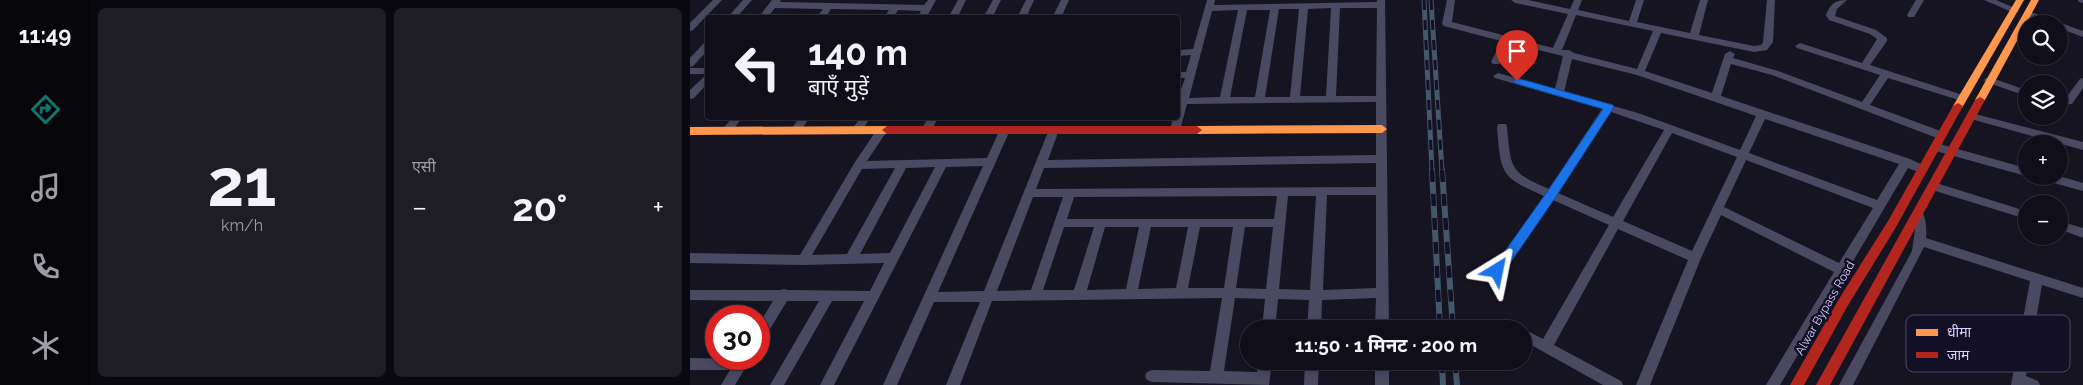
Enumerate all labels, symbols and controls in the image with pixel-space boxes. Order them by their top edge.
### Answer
map controls [2018,15,2068,245]
button: search [2018,15,2068,65]
text: 11:49 [19,22,71,48]
pin [1496,30,1538,81]
text: 140 m [808,32,908,73]
icon: left [725,35,790,100]
icon: arrive [1503,37,1531,65]
text: बाएँ मुड़ें [808,74,869,100]
button: layers [2018,75,2068,125]
icon: directions [28,92,63,127]
button: + [2018,135,2068,185]
text: 21 [208,145,276,221]
text: एसी [412,157,436,176]
icon: music [28,170,63,205]
text: 20° [512,185,567,230]
text: − [412,191,427,224]
text: + [652,191,664,224]
button: − [2018,195,2068,245]
text: km/h [221,216,263,235]
position arrow [1470,244,1522,296]
icon: phone [28,249,63,284]
street label: Alwar Bypass Road [1792,259,1858,357]
speed limit sign: 30 [705,305,770,370]
legend [1906,315,2070,372]
text: धीमा [1947,324,1972,340]
icon: climate [28,328,63,363]
text: 11:50 · 1 मिनट · 200 m [1295,334,1477,356]
text: जाम [1947,347,1970,363]

